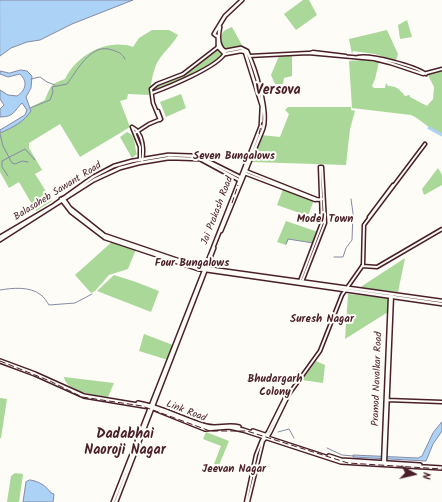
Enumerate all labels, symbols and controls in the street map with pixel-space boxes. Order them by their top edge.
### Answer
district label: Versova [255,84,301,100]
district label: Seven Bungalows [193,150,275,164]
street label: Balasaheb Sawant Road [12,160,104,224]
street label: Jai Prakash Road [199,175,237,247]
district label: Model Town [297,213,353,227]
district label: Four Bungalows [155,257,229,271]
district label: Suresh Nagar [290,313,354,327]
street label: Pramod Navalkar Road [370,332,386,426]
district label: Bhudargarh Colony [248,373,302,399]
street label: Link Road [164,399,208,425]
district label: Dadabhai Naoroji Nagar [84,428,166,460]
north arrow [394,454,434,494]
district label: Jeevan Nagar [202,463,266,477]
text: N [416,471,435,480]

